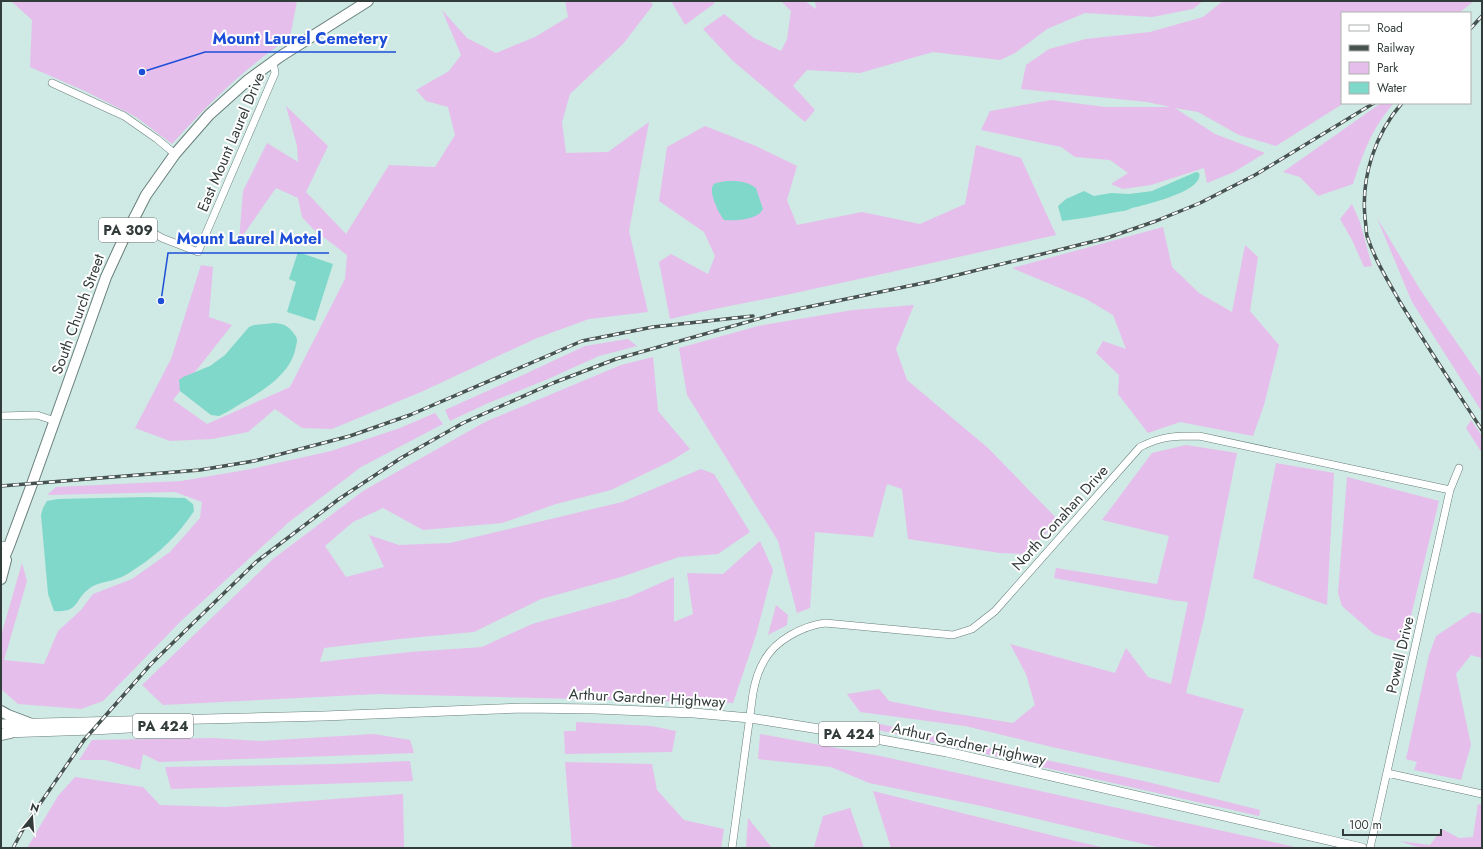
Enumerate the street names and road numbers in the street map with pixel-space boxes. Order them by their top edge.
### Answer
street label: East Mount Laurel Drive [192,69,270,215]
road number: PA 309 [99,218,157,242]
street label: South Church Street [46,250,110,377]
street label: North Conahan Drive [1007,460,1114,576]
street label: Powell Drive [1380,614,1420,696]
street label: Arthur Gardner Highway [568,683,726,713]
road number: PA 424 [133,714,193,738]
street label: Arthur Gardner Highway [890,717,1048,771]
road number: PA 424 [819,722,879,746]

